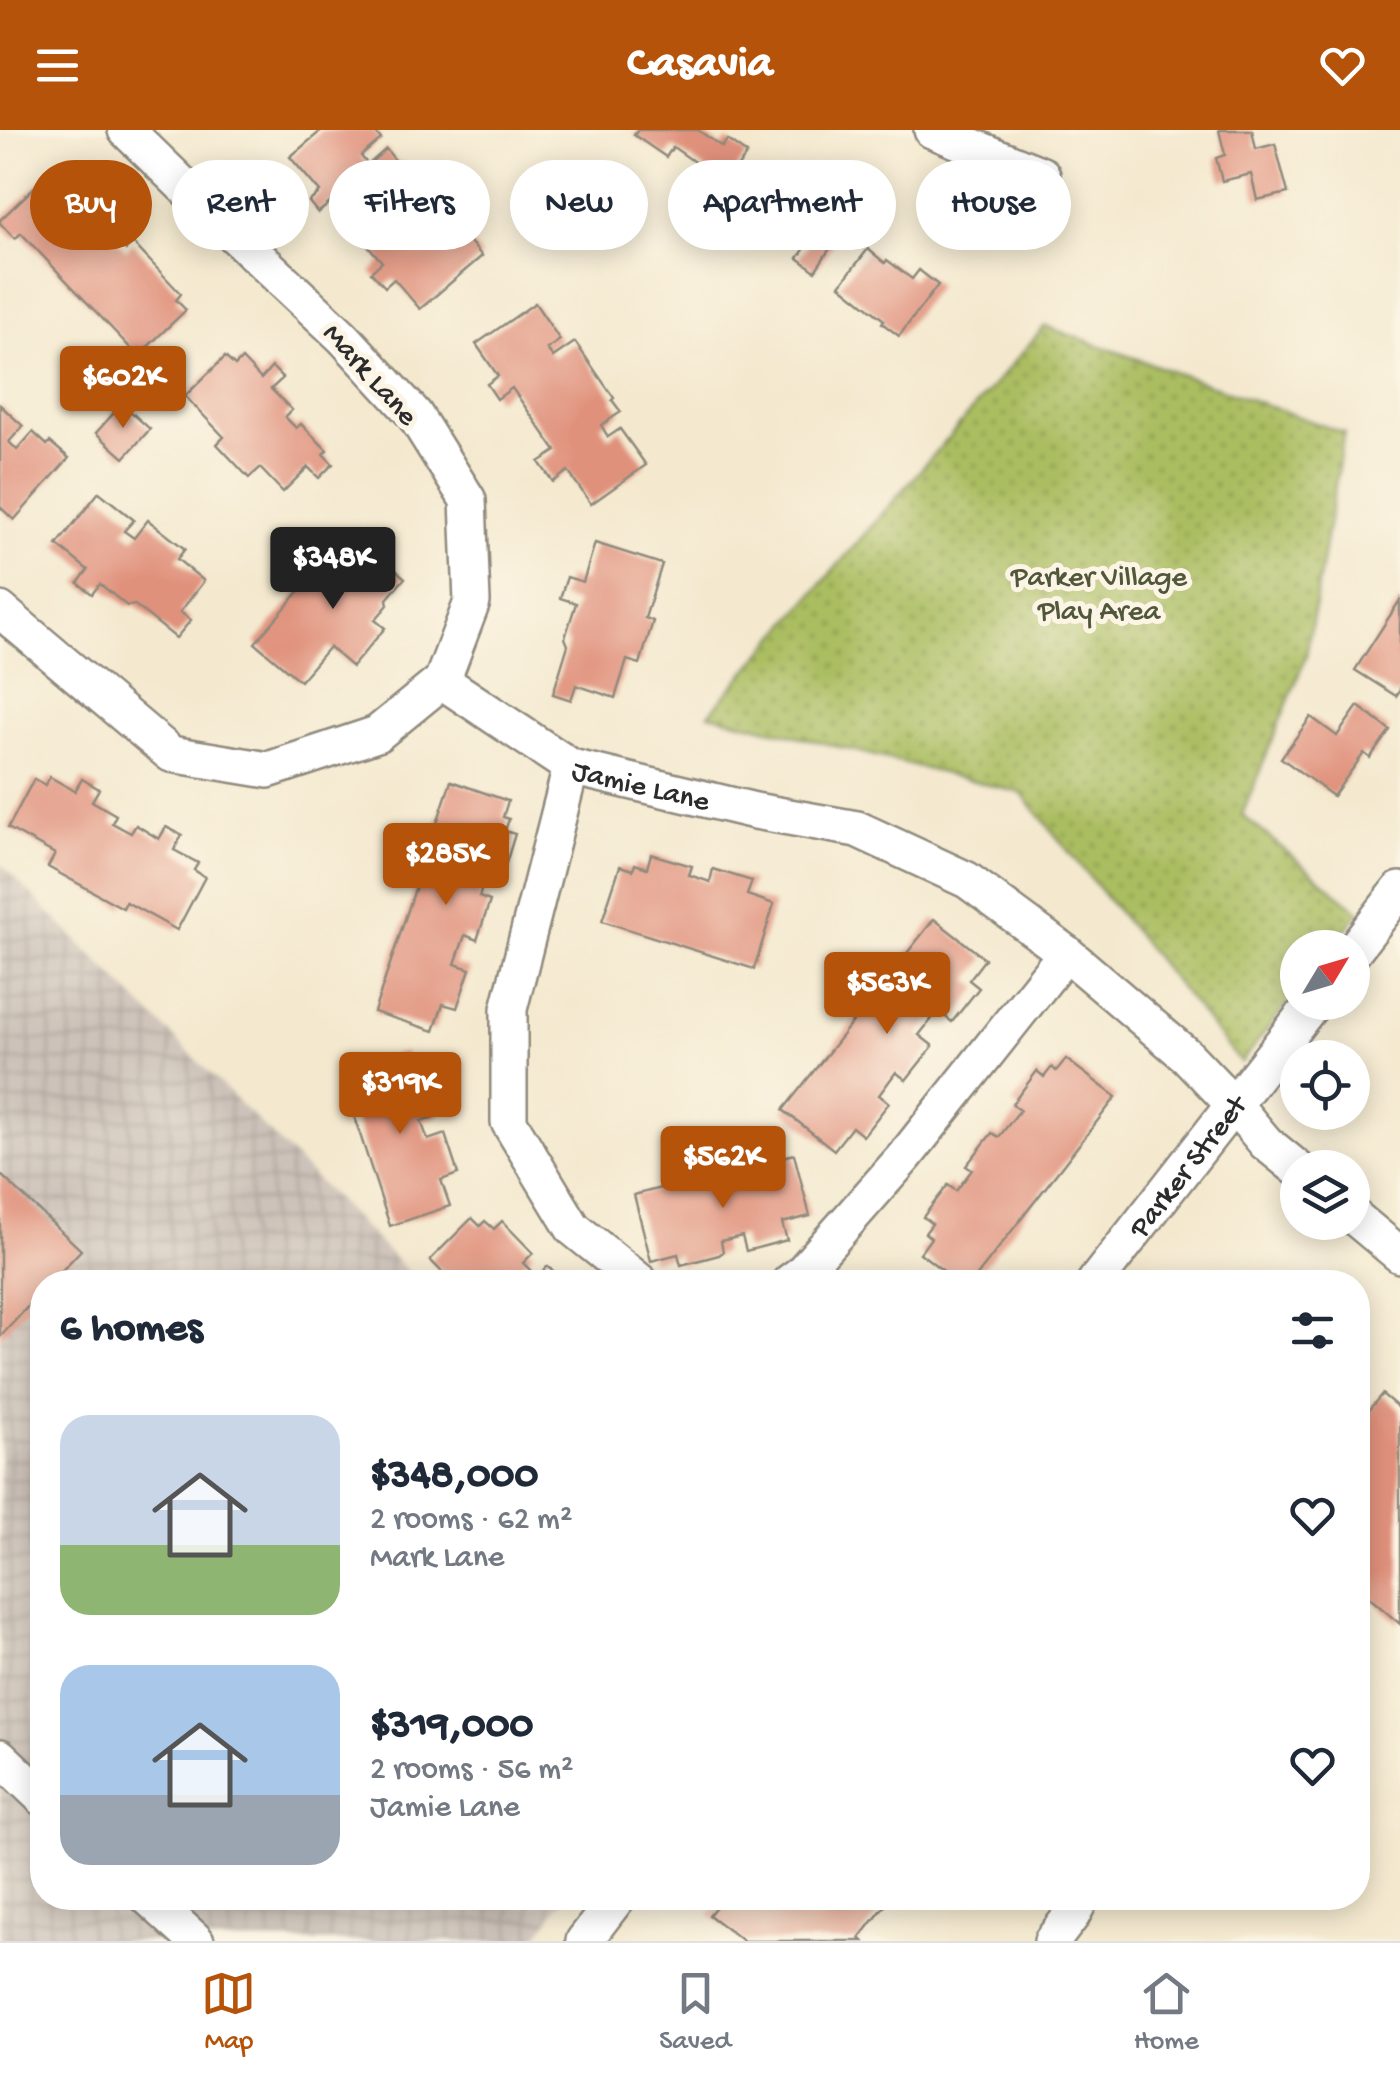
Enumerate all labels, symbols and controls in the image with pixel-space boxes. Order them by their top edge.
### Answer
icon: menu [30,38,85,93]
icon: heart [1315,38,1370,93]
text: Casavia [627,39,773,92]
chip: Buy [30,160,152,250]
chip: Rent [172,160,309,250]
chip: Filters [329,160,490,250]
chip: New [510,160,648,250]
chip: Apartment [668,160,896,250]
chip: House [916,160,1071,250]
street label: Mark Lane [314,318,424,435]
pin: $602K [53,346,193,431]
text: $602K [82,359,164,397]
pin: $348K [263,527,403,612]
text: $348K [292,540,374,578]
park label: Parker Village Play Area [1010,562,1188,631]
street label: Jamie Lane [568,755,713,822]
pin: $285K [376,823,516,908]
text: $285K [405,836,487,874]
north arrow [1280,930,1370,1020]
map controls [1280,930,1370,1240]
pin: $563K [817,952,957,1037]
text: $563K [846,965,928,1003]
button: locate [1280,1040,1370,1130]
pin: $319K [330,1052,470,1137]
text: $319K [361,1065,439,1103]
street label: Parker Street [1123,1088,1258,1247]
pin: $562K [653,1126,793,1211]
text: $562K [683,1139,763,1177]
button: layers [1280,1150,1370,1240]
icon: filters [1285,1303,1340,1358]
text: 6 homes [60,1306,203,1355]
text: $348,000 [370,1453,538,1502]
icon: home [140,1455,260,1575]
icon: heart [1285,1488,1340,1543]
text: 2 rooms · 62 m² [370,1502,572,1540]
text: Mark Lane [370,1540,504,1578]
text: $319,000 [370,1703,533,1752]
icon: home [140,1705,260,1825]
icon: heart [1285,1738,1340,1793]
text: 2 rooms · 56 m² [370,1752,574,1790]
text: Jamie Lane [370,1790,520,1828]
tab: Map [201,1966,256,2059]
tab: Saved [659,1966,731,2059]
tab: Home [1134,1966,1199,2059]

